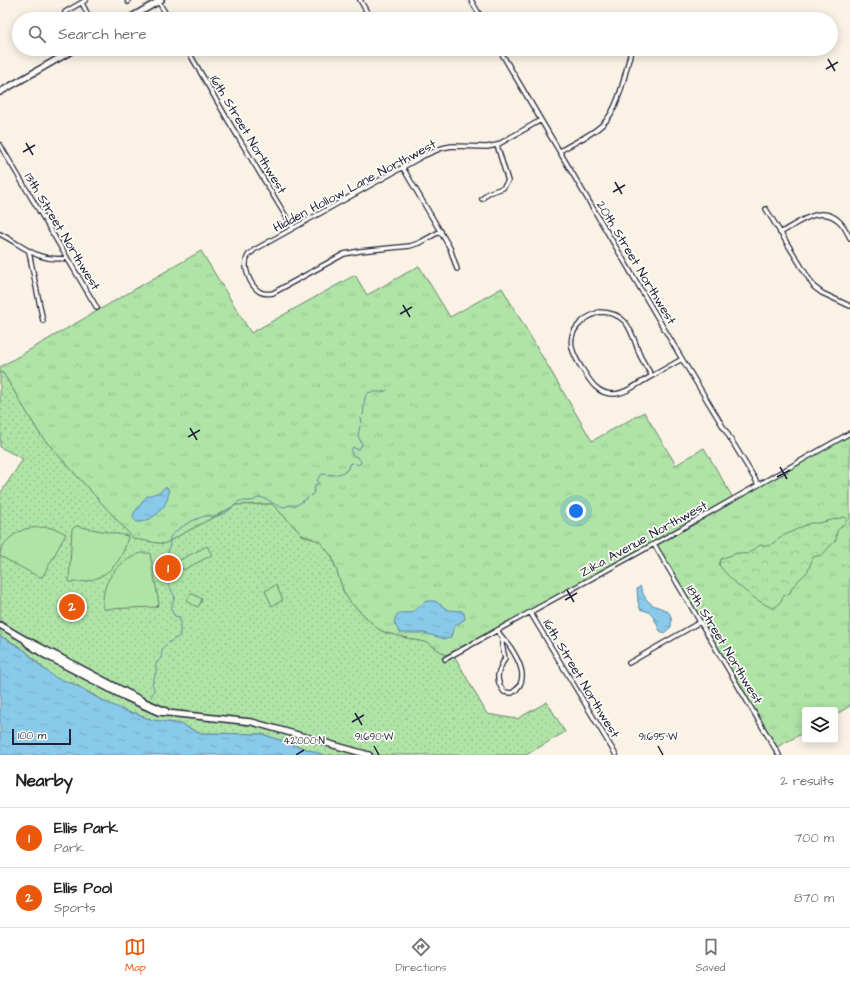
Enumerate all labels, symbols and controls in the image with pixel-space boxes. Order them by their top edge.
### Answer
search box [12,12,838,56]
icon: search [26,23,48,45]
text: Search here [58,24,147,45]
street label: 16th Street Northwest [205,72,291,198]
street label: Hidden Hollow Lane Northwest [270,135,440,237]
street label: 13th Street Northwest [20,169,105,294]
street label: 20th Street Northwest [592,197,681,328]
street label: Zika Avenue Northwest [577,496,711,581]
your location [566,501,586,521]
pin: 1 [155,553,181,583]
street label: 18th Street Northwest [681,582,767,708]
pin: 2 [59,592,85,622]
street label: 16th Street Northwest [538,616,624,742]
map controls [802,707,838,743]
button: layers [802,707,838,743]
scale bar [12,727,71,746]
text: 100 m [18,728,46,743]
text: 91.690°W [355,730,394,744]
text: 91.695°W [638,730,678,744]
text: 42.000°N [283,734,325,748]
text: Nearby [16,769,73,793]
text: 2 results [780,772,834,790]
text: Ellis Park [54,818,118,839]
text: 1 [28,829,30,847]
text: 700 m [794,829,834,847]
text: Park [54,839,84,857]
text: Ellis Pool [54,878,112,899]
text: 2 [25,889,33,907]
text: 870 m [794,889,834,907]
text: Sports [54,899,96,917]
tab: Map [124,936,146,975]
tab: Directions [395,936,447,975]
tab: Saved [696,936,726,975]

